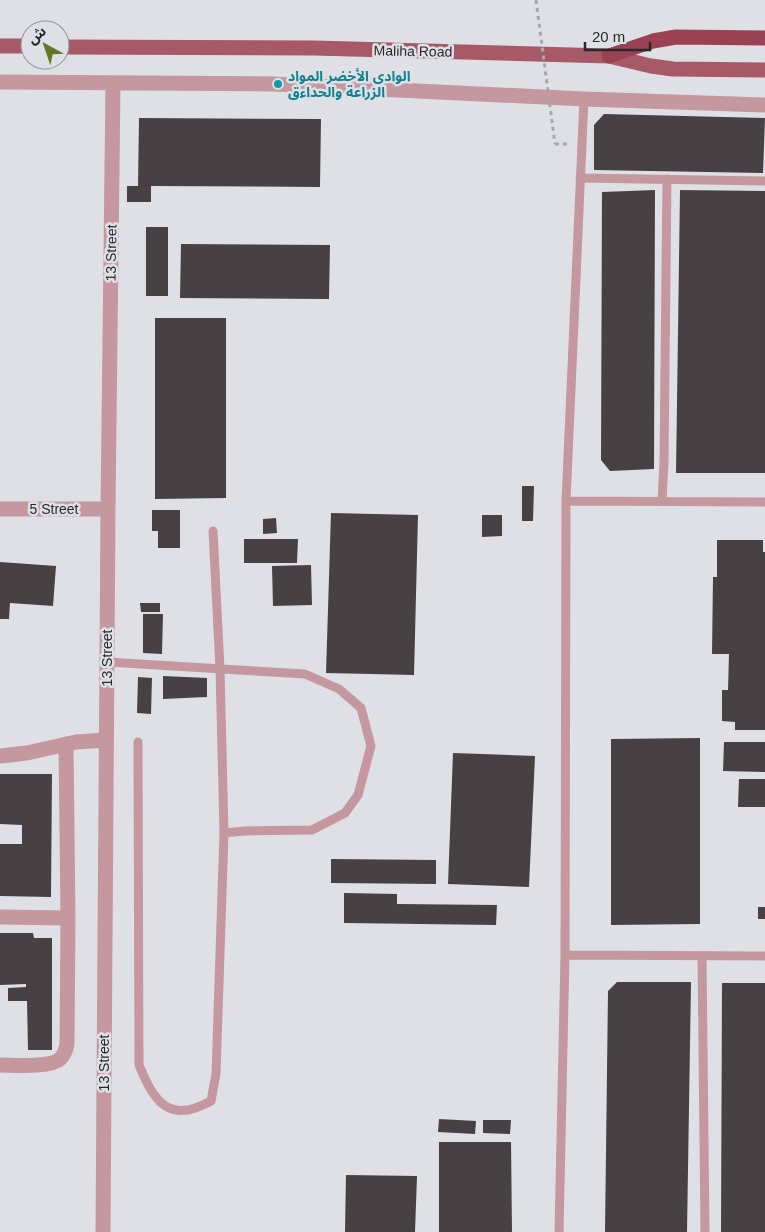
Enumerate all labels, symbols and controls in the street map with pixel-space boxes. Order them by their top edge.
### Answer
north arrow [20,20,70,70]
scale bar [585,20,650,52]
text: ش [24,23,49,47]
text: 20 m [592,28,625,45]
street label: Maliha Road [374,42,452,60]
place label: الوادى الأخضر المواد الزراعة والحداءق [288,68,411,101]
marker: الوادى الأخضر المواد الزراعة والحداءق [272,78,284,90]
street label: 13 Street [103,224,119,282]
street label: 5 Street [29,501,79,517]
street label: 13 Street [99,629,115,686]
street label: 13 Street [96,1034,112,1091]

